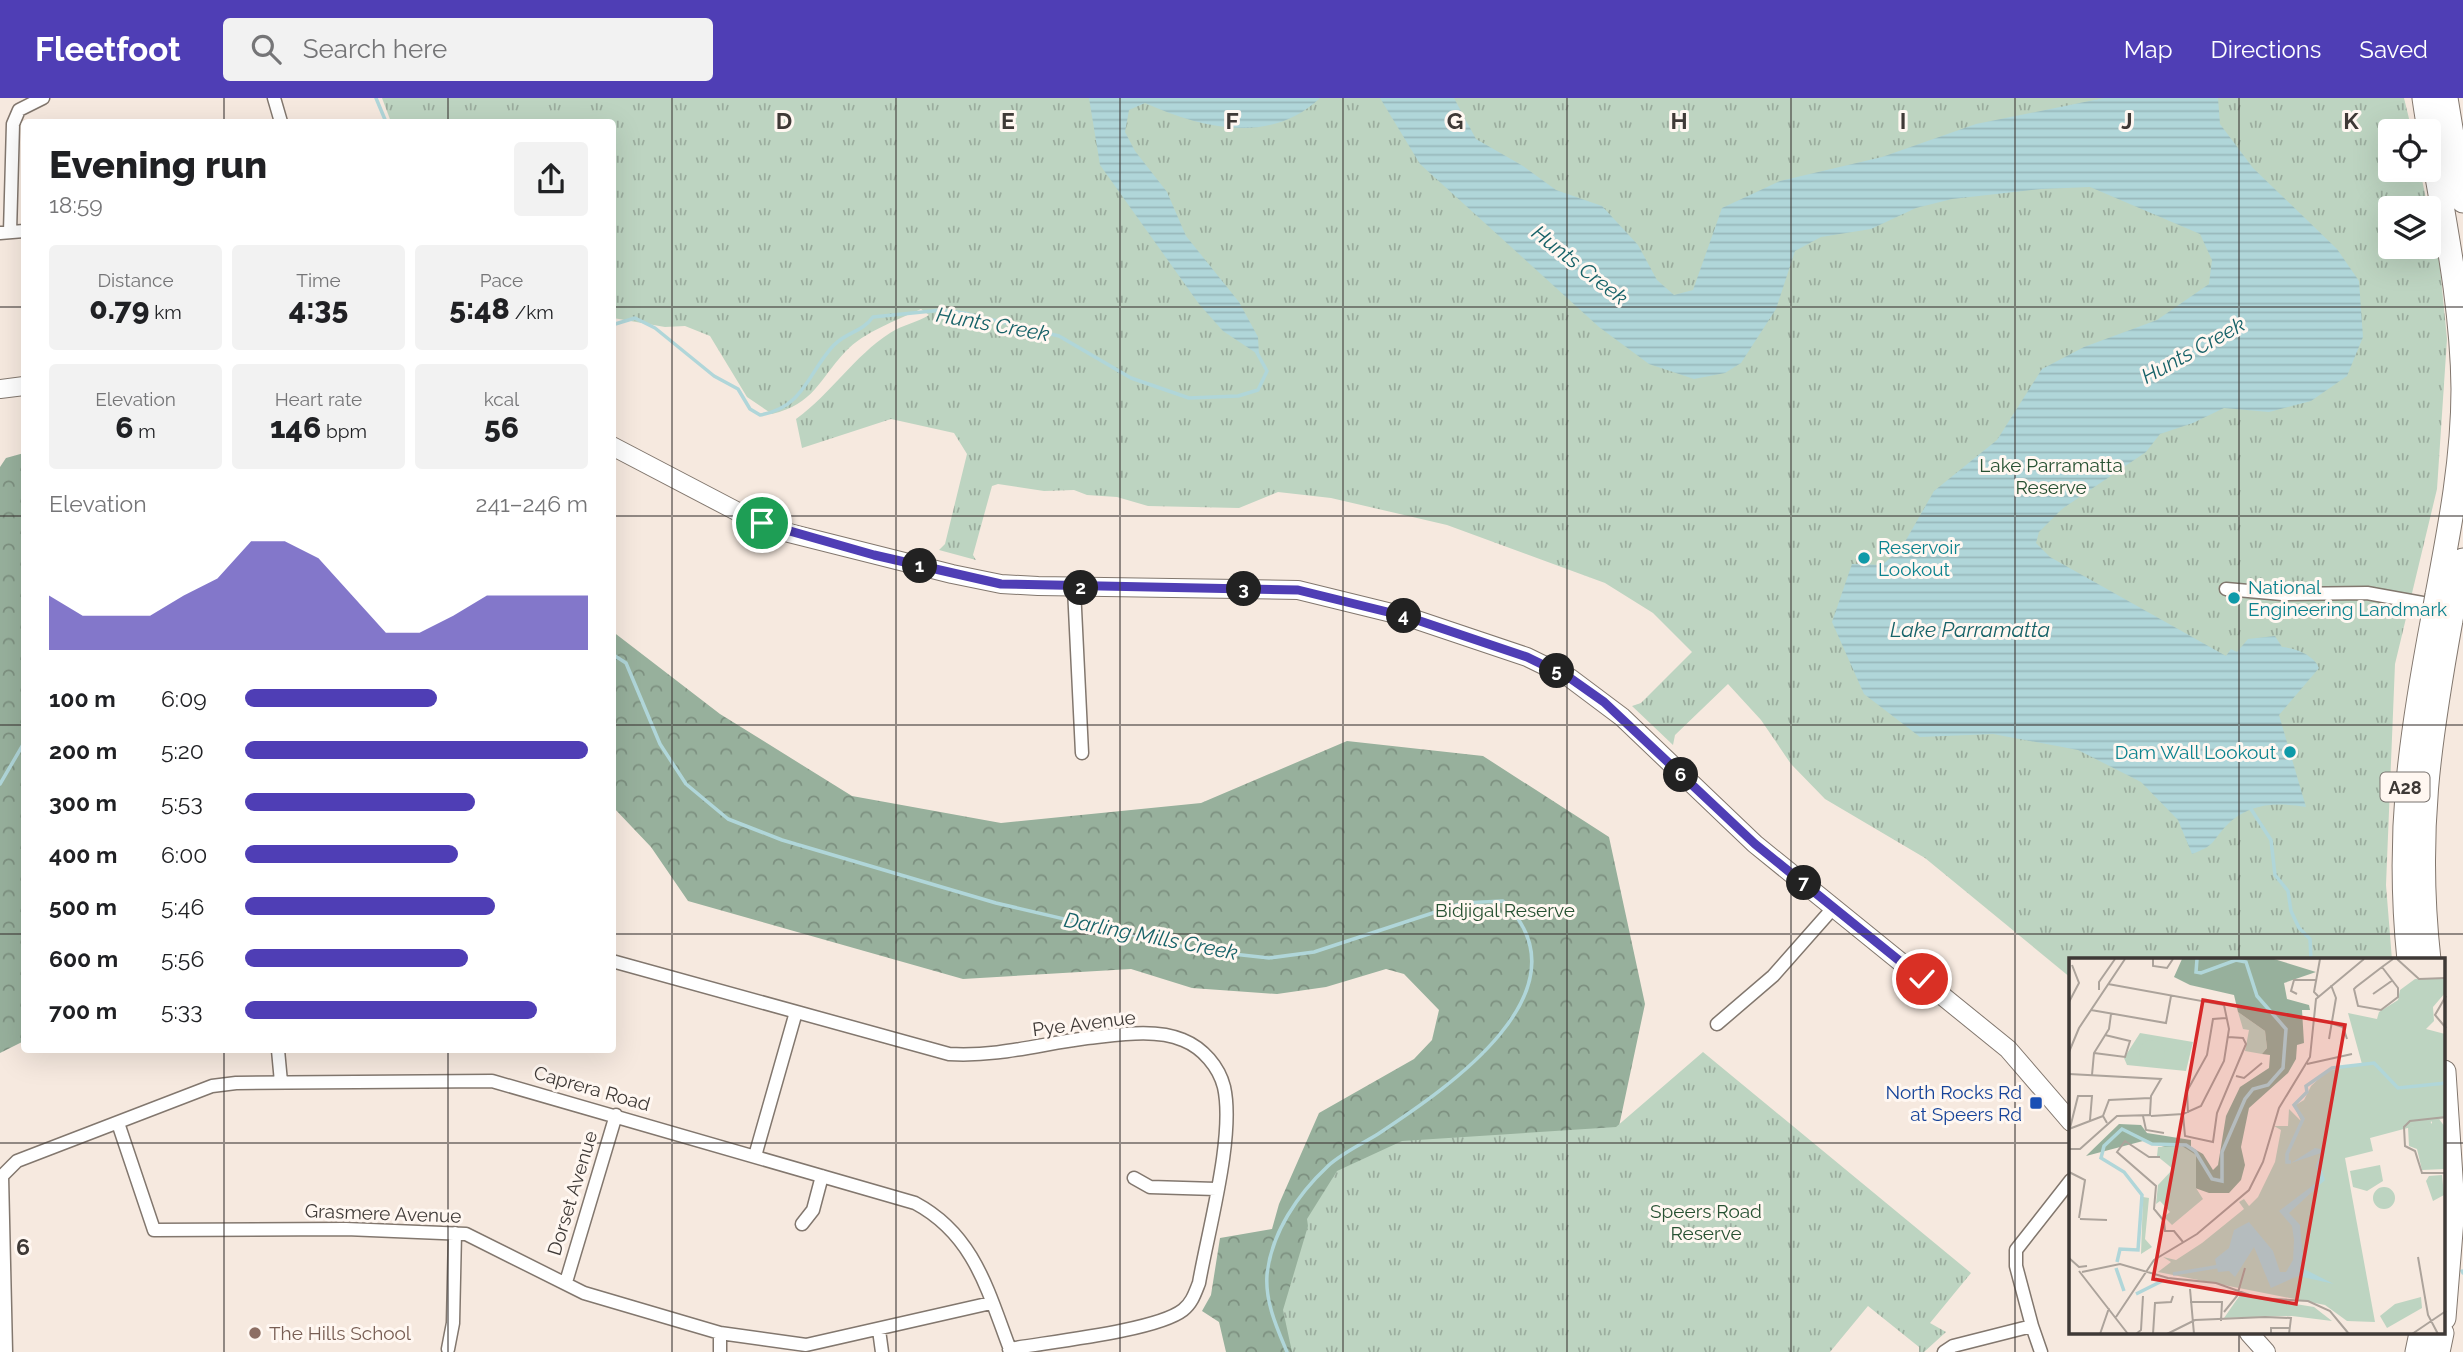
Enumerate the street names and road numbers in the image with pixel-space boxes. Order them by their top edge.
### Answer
road number: A28 [2380,772,2430,802]
street label: Pye Avenue [1031,1006,1137,1040]
street label: Caprera Road [531,1061,653,1115]
street label: Dorset Avenue [543,1128,601,1258]
street label: Grasmere Avenue [304,1199,462,1227]

